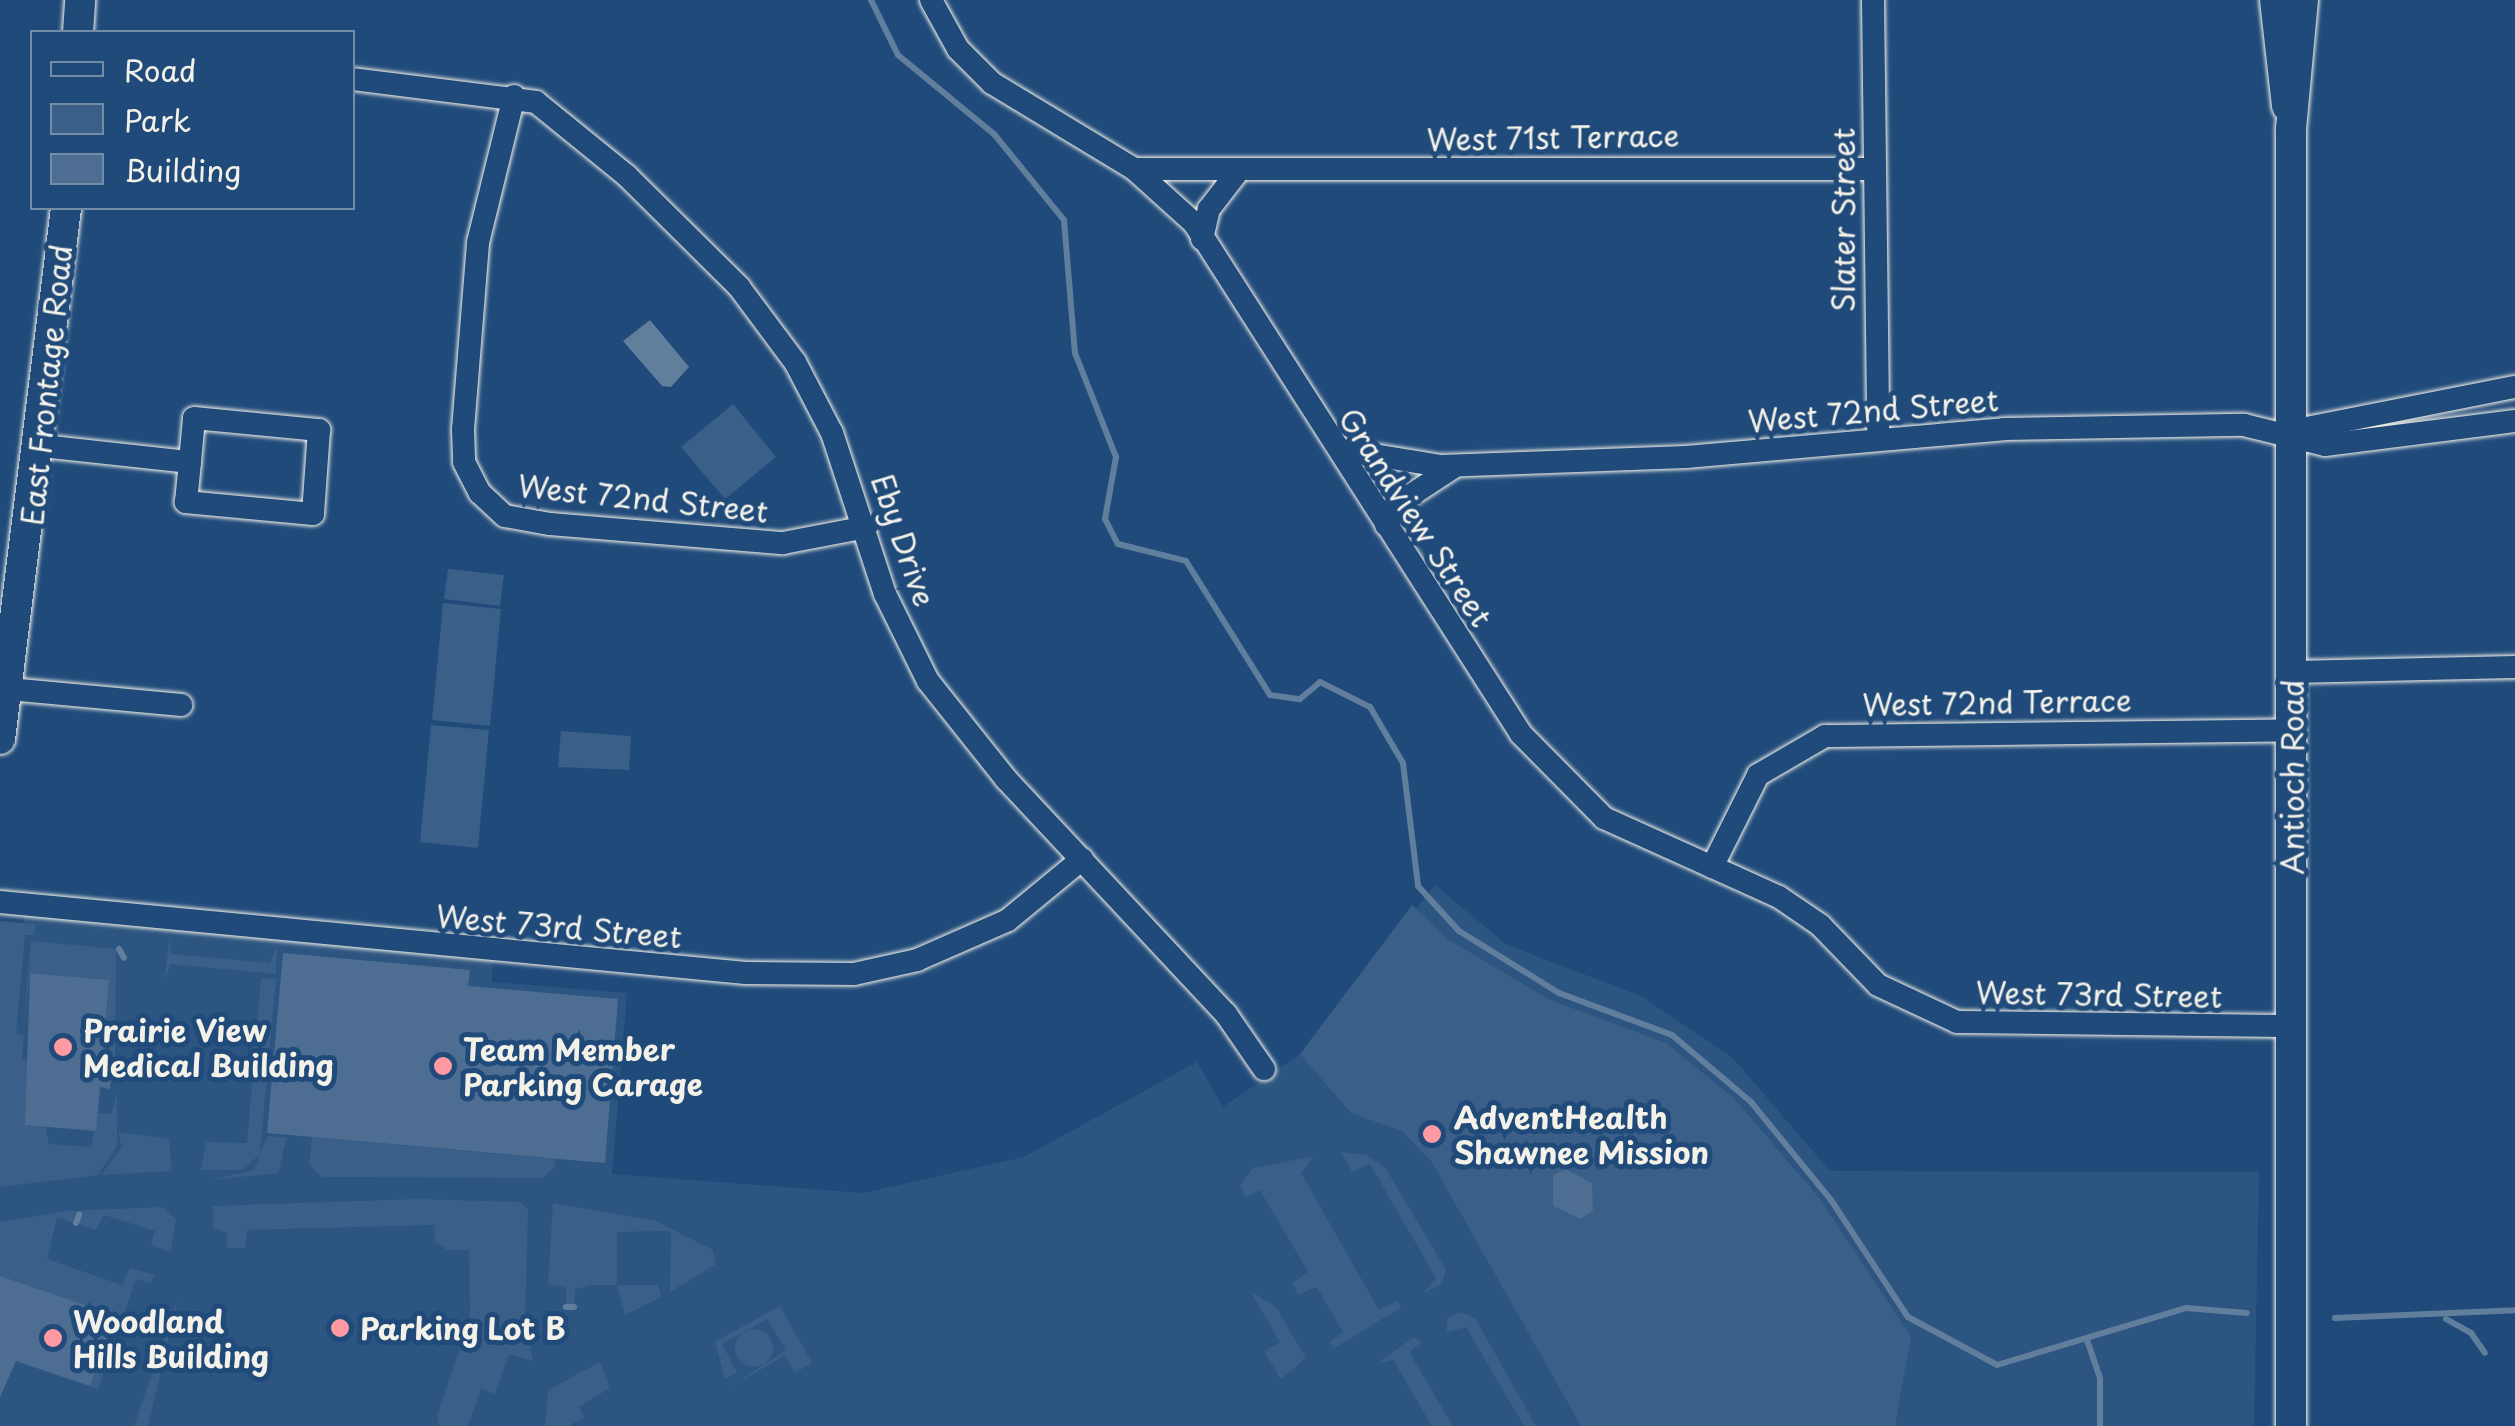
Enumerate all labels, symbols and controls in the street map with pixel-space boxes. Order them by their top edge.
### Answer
legend [30,30,355,210]
text: Road [124,47,197,92]
text: Park [124,97,191,142]
street label: West 71st Terrace [1425,117,1681,157]
street label: Slater Street [1825,127,1861,313]
text: Building [124,147,241,192]
street label: East Frontage Road [13,243,79,527]
street label: West 72nd Street [1746,381,2000,439]
street label: Grandview Street [1332,402,1500,632]
street label: West 72nd Street [516,467,770,529]
street label: Eby Drive [864,468,944,612]
street label: Antioch Road [2274,679,2310,875]
street label: West 72nd Terrace [1861,682,2133,722]
street label: West 73rd Street [434,897,684,955]
street label: West 73rd Street [1975,974,2223,1014]
place label: Prairie View Medical Building [83,1012,333,1082]
place label: Team Member Parking Carage [463,1031,705,1102]
marker: Prairie View Medical Building [52,1036,74,1058]
marker: Team Member Parking Carage [432,1055,454,1077]
place label: AdventHealth Shawnee Mission [1454,1099,1711,1170]
marker: AdventHealth Shawnee Mission [1419,1121,1445,1147]
place label: Woodland Hills Building [73,1303,270,1374]
place label: Parking Lot B [360,1310,569,1346]
marker: Parking Lot B [329,1317,351,1339]
marker: Woodland Hills Building [42,1327,64,1349]

